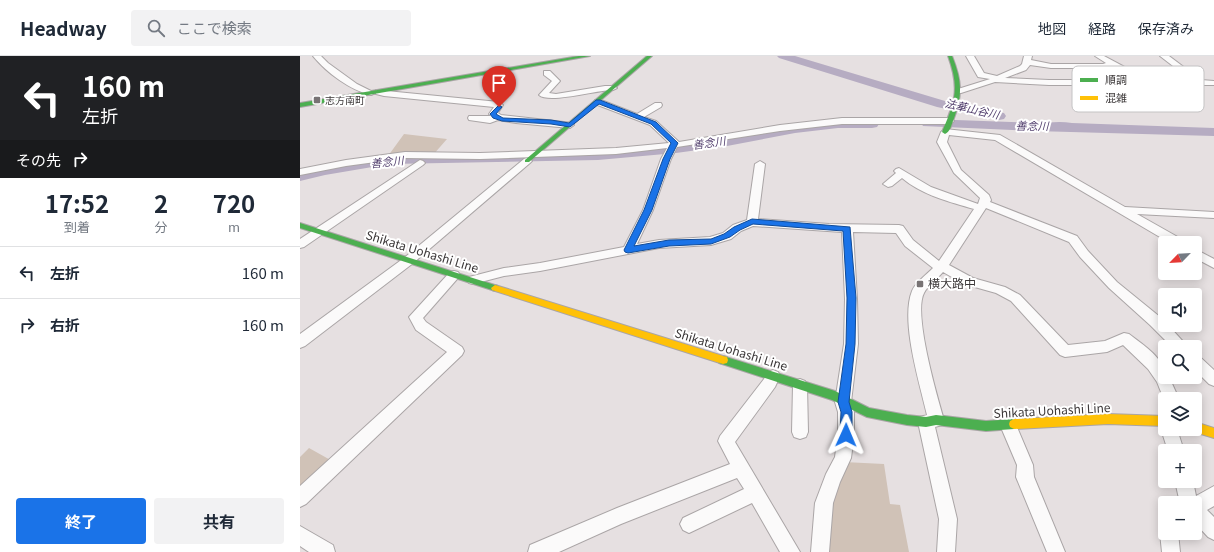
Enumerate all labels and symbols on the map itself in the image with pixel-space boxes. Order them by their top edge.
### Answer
pin [482,66,516,107]
legend [1072,66,1204,112]
text: 順調 [1105,71,1127,87]
text: 混雑 [1105,89,1127,105]
place label: 志方南町 [325,92,365,107]
water label: 法華山谷川 [944,94,1002,122]
marker: 志方南町 [312,95,322,105]
water label: 善念川 [1015,117,1050,133]
water label: 善念川 [691,132,727,152]
water label: 善念川 [370,151,405,171]
street label: Shikata Uohashi Line [364,225,481,276]
north arrow [1158,236,1202,280]
place label: 横大路中 [928,274,976,291]
marker: 横大路中 [915,279,925,289]
street label: Shikata Uohashi Line [673,323,790,374]
street label: Shikata Uohashi Line [993,398,1111,421]
position arrow [825,414,867,456]

